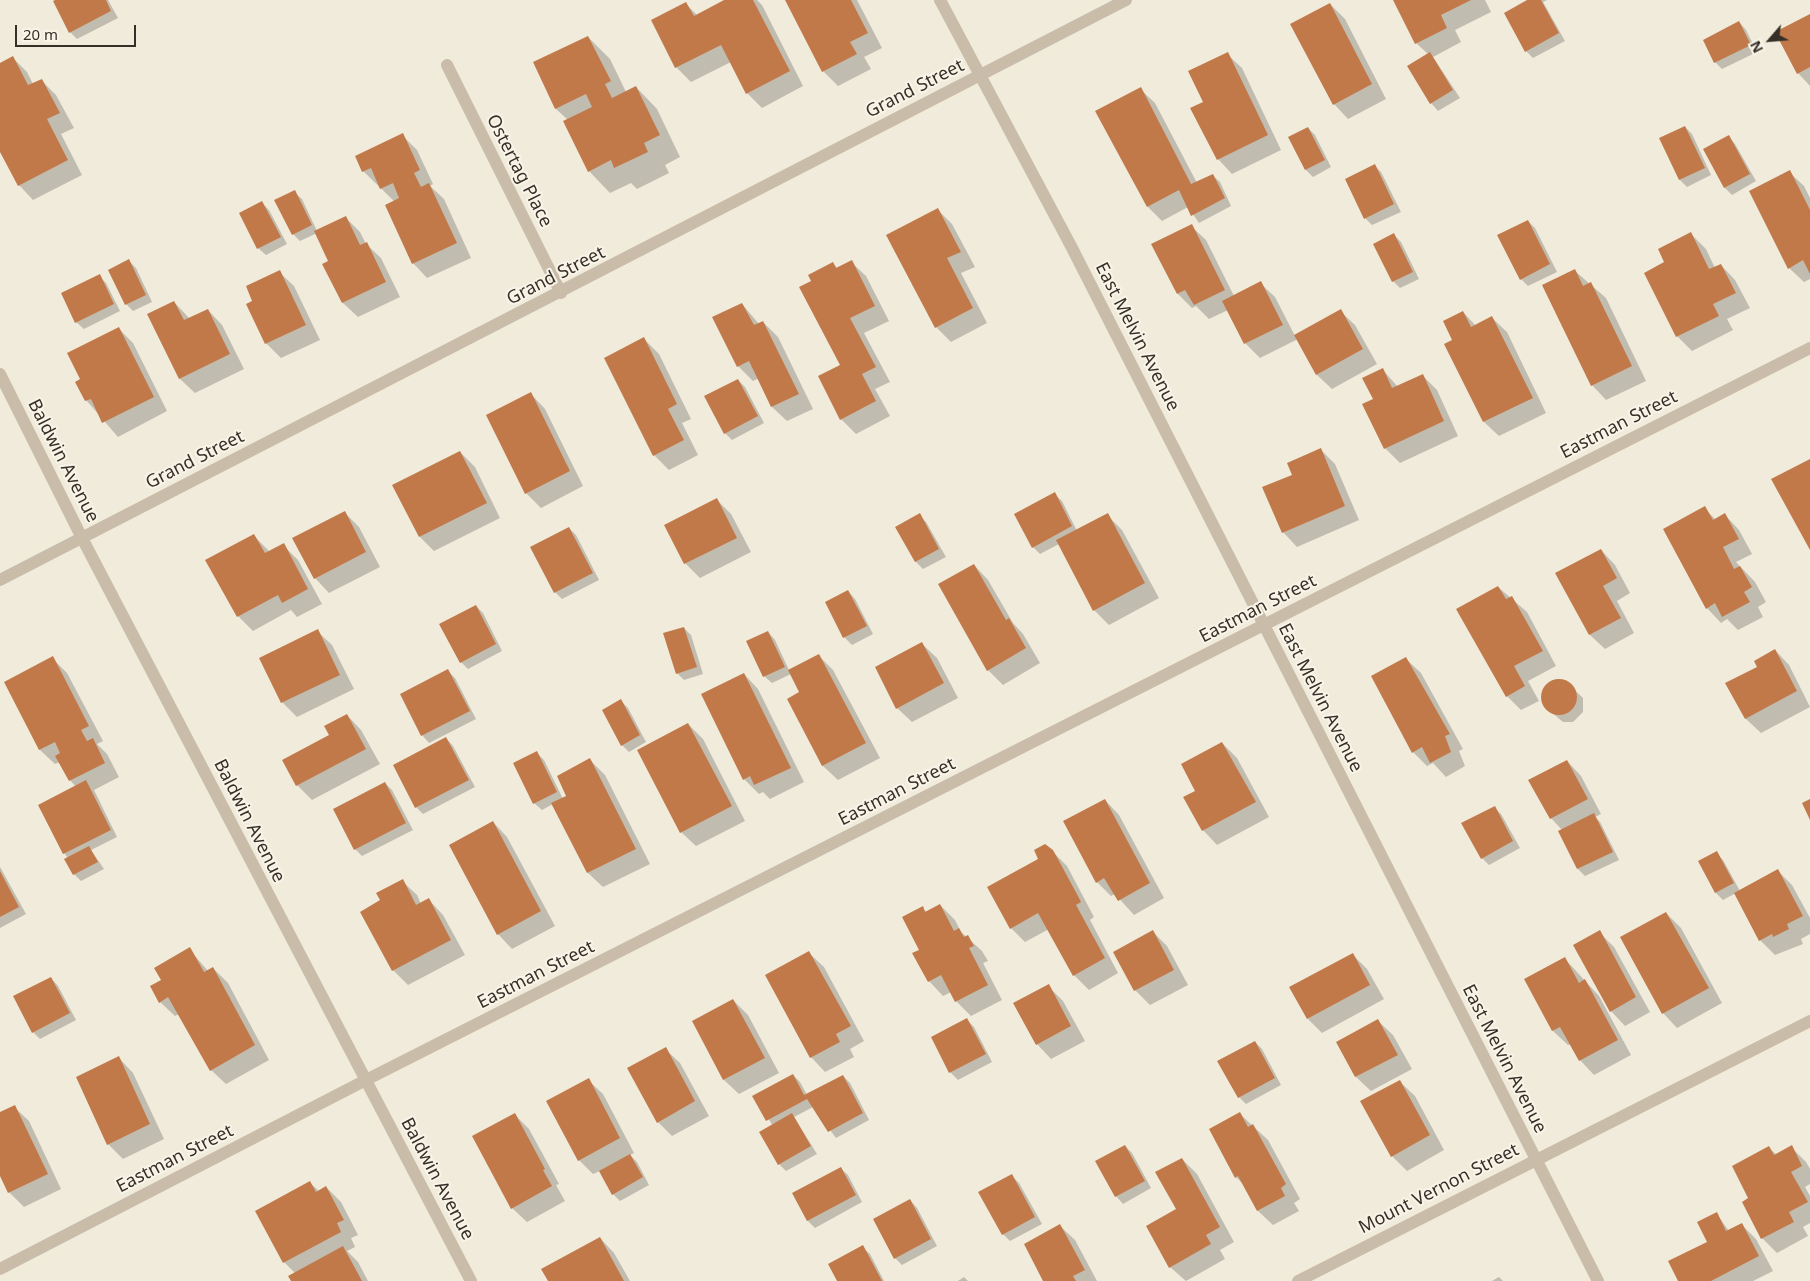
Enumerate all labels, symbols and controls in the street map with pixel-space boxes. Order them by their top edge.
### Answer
scale bar [18,15,139,47]
north arrow [1745,15,1795,65]
text: 20 m [23,24,58,44]
text: N [1745,38,1767,56]
street label: Grand Street [862,55,968,123]
street label: Ostertag Place [481,111,557,231]
street label: Grand Street [503,242,609,310]
street label: East Melvin Avenue [1090,259,1184,415]
street label: Eastman Street [1557,386,1681,464]
street label: Baldwin Avenue [23,396,103,526]
street label: Grand Street [142,426,248,494]
street label: Eastman Street [1196,570,1320,648]
street label: East Melvin Avenue [1273,620,1367,776]
street label: Eastman Street [835,753,959,831]
street label: Baldwin Avenue [209,756,289,886]
street label: Eastman Street [474,936,598,1014]
street label: East Melvin Avenue [1457,981,1551,1137]
street label: Baldwin Avenue [396,1114,478,1244]
street label: Eastman Street [113,1120,237,1198]
street label: Mount Vernon Street [1355,1139,1523,1239]

